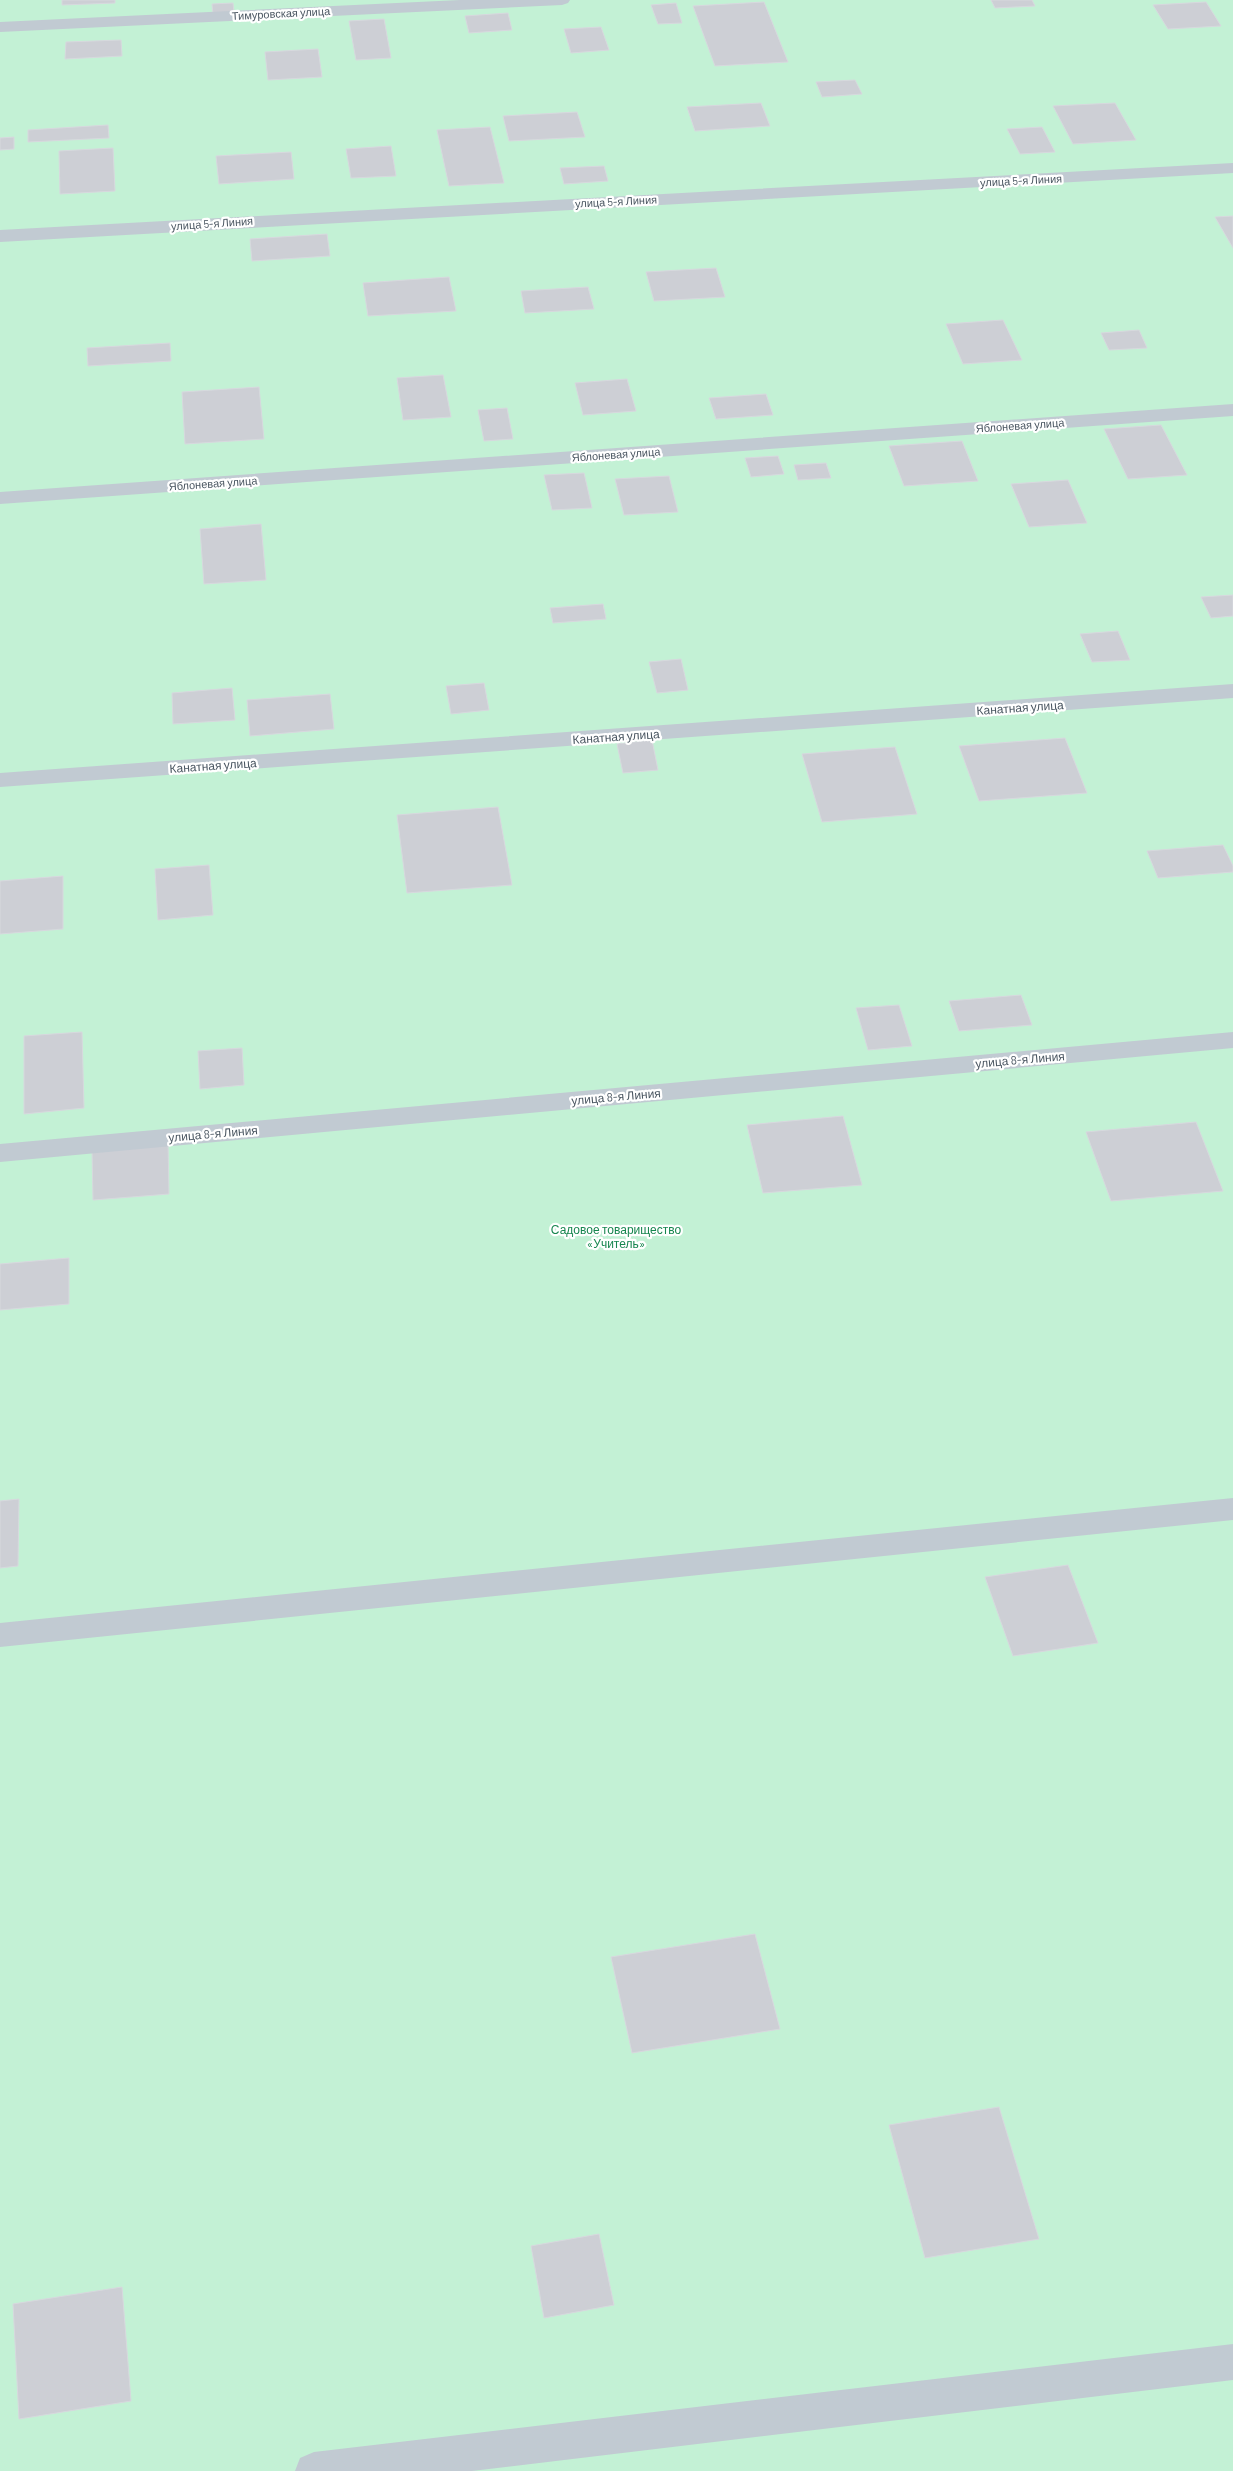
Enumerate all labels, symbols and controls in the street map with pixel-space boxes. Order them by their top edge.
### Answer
street label: Тимуровская улица [231,4,331,22]
street label: улица 5-я Линия [980,171,1062,189]
street label: улица 5-я Линия [575,192,657,210]
street label: улица 5-я Линия [171,214,253,232]
street label: Яблоневая улица [975,415,1066,435]
street label: Яблоневая улица [571,444,662,464]
street label: Яблоневая улица [168,473,259,493]
street label: Канатная улица [976,697,1064,718]
street label: Канатная улица [572,726,660,747]
street label: Канатная улица [169,755,257,776]
street label: улица 8-я Линия [975,1048,1065,1071]
street label: улица 8-я Линия [571,1085,661,1108]
street label: улица 8-я Линия [168,1122,258,1145]
park label: Садовое товарищество «Учитель» [551,1222,681,1250]

